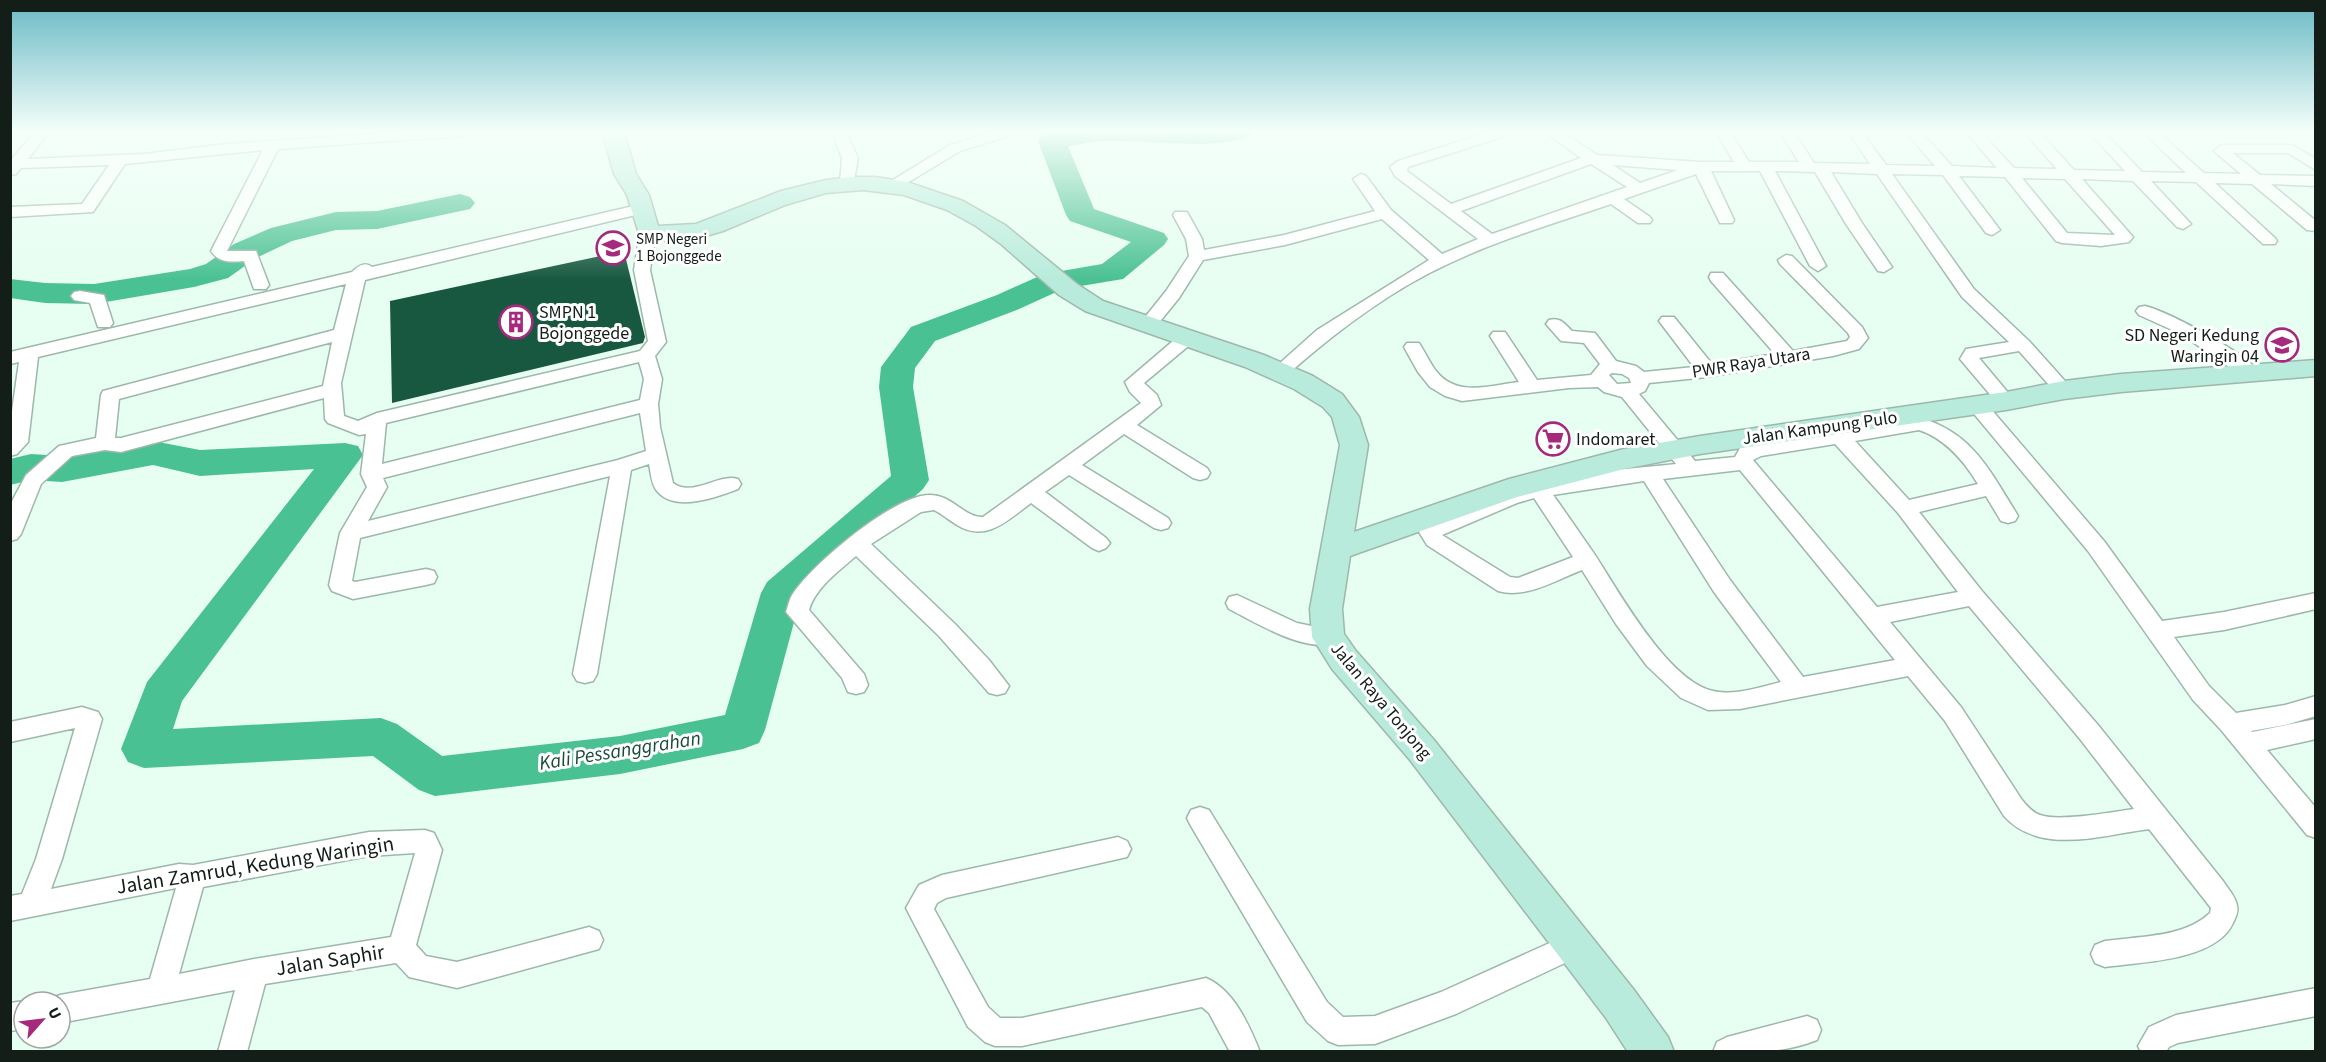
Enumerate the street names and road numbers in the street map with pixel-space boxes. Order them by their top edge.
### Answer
street label: PWR Raya Utara [1690,341,1812,385]
street label: Jalan Kampung Pulo [1741,405,1899,451]
street label: Jalan Raya Tonjong [1325,637,1437,765]
street label: Jalan Zamrud, Kedung Waringin [114,828,396,902]
street label: Jalan Saphir [274,937,387,983]

